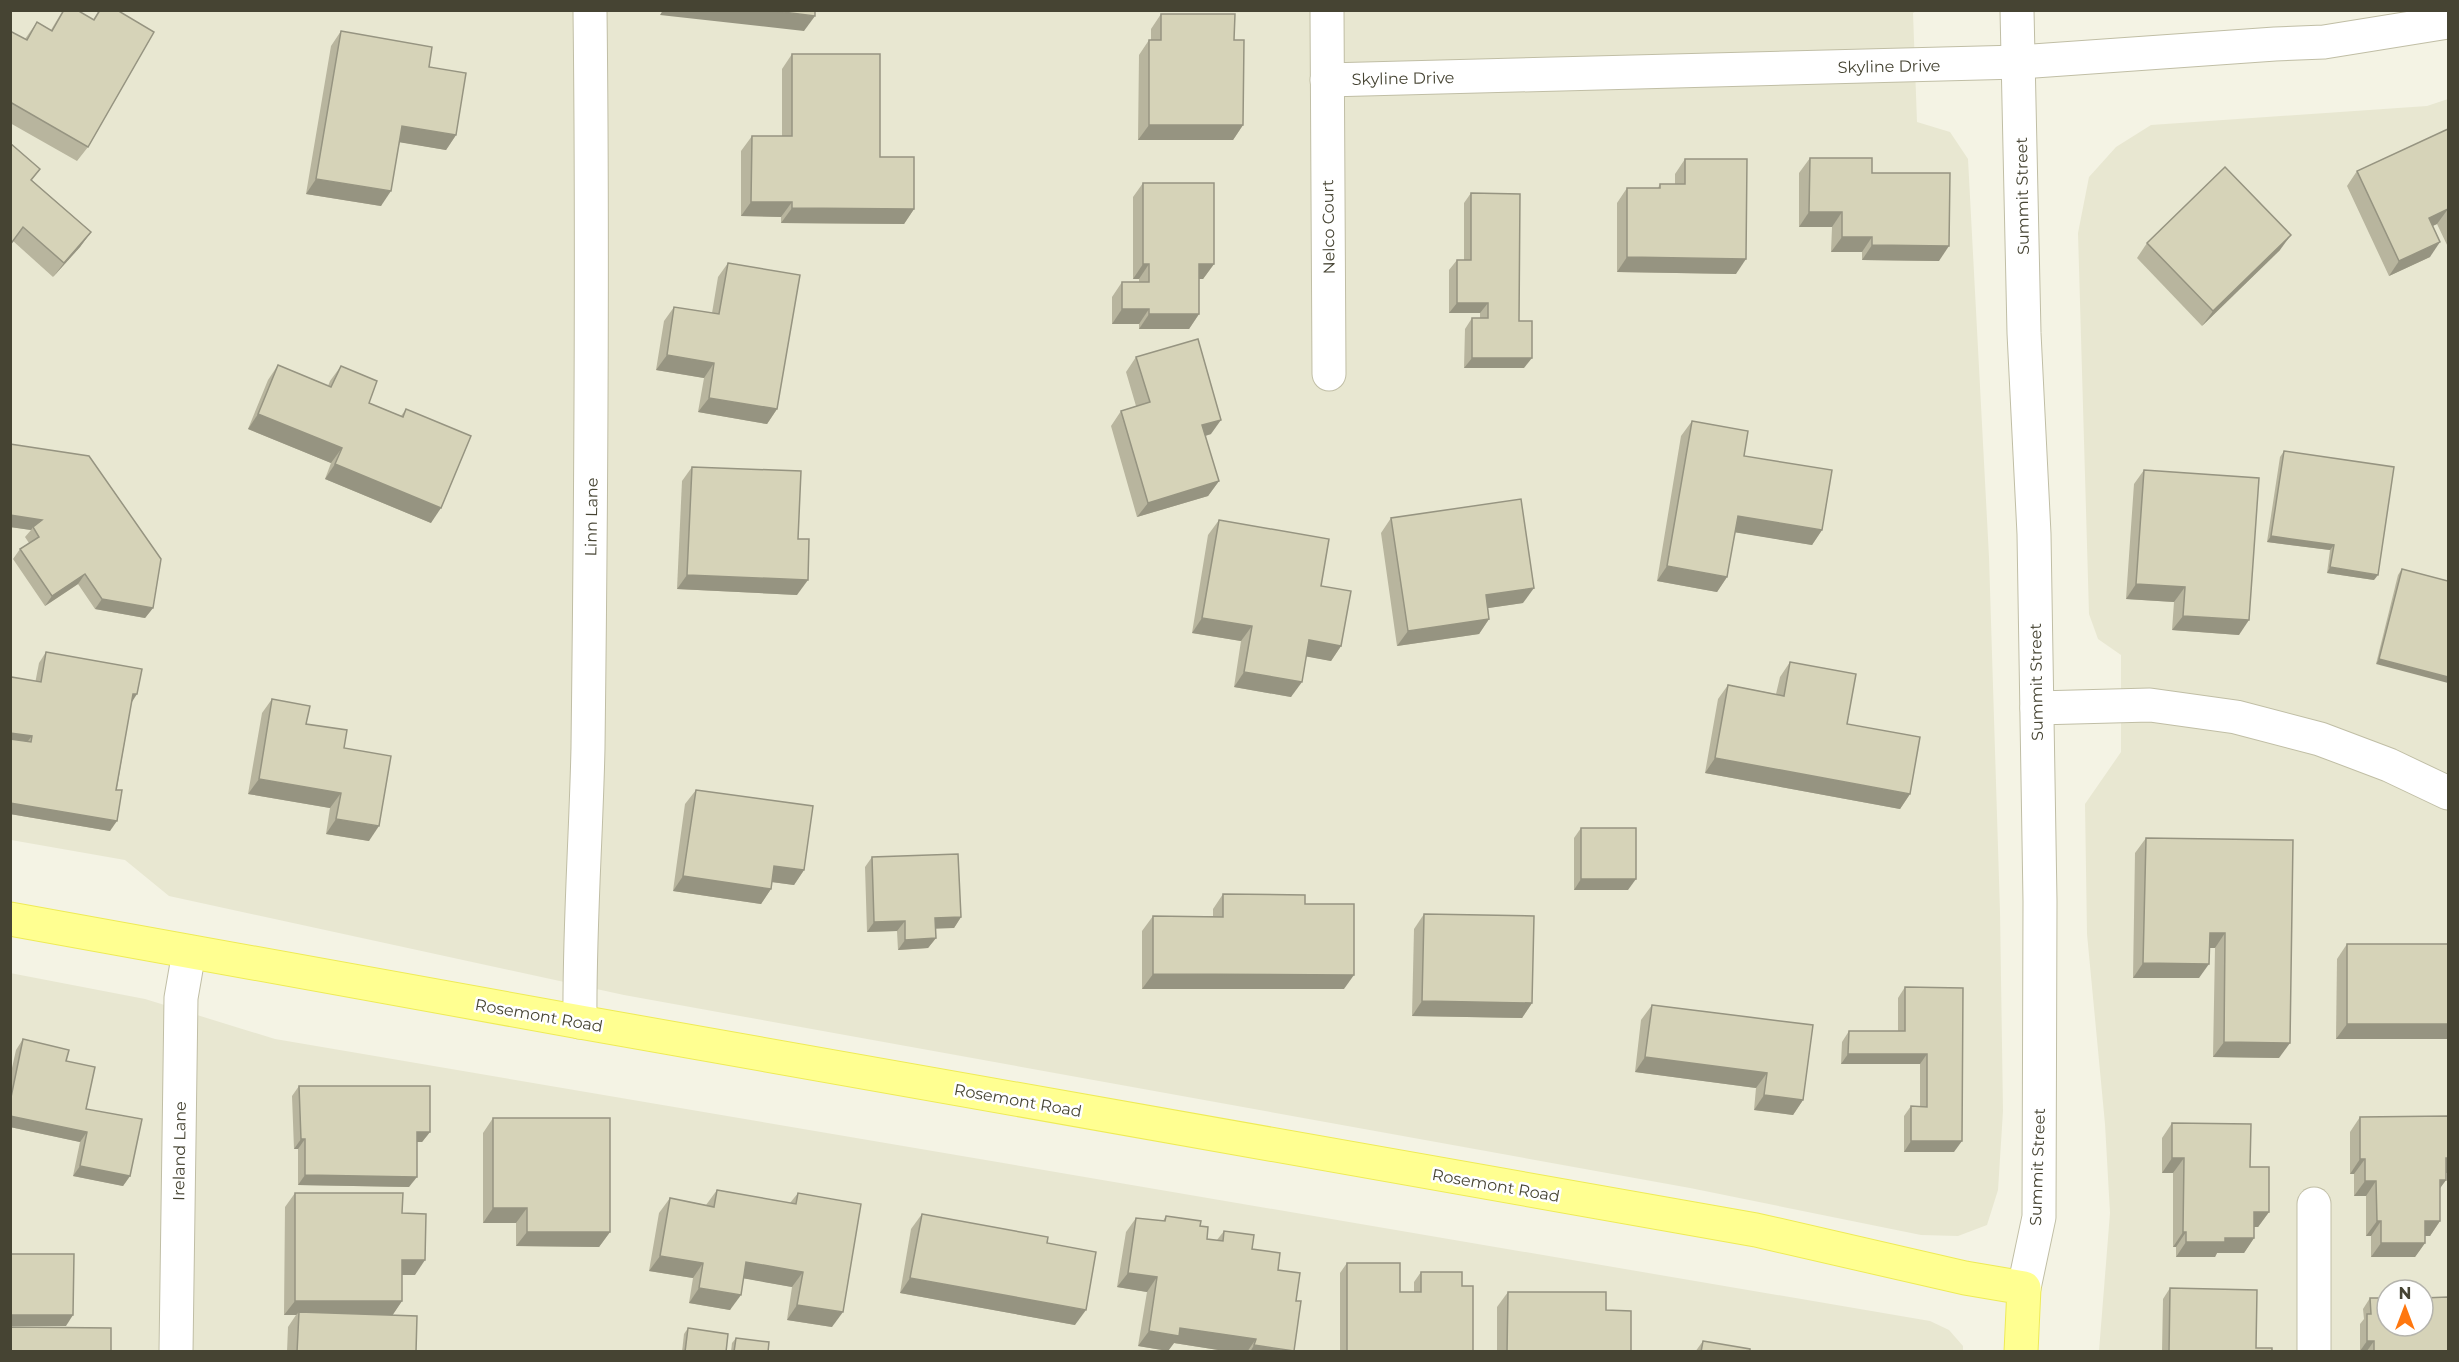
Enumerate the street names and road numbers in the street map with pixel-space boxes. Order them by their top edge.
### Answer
street label: Skyline Drive [1837,56,1941,77]
street label: Skyline Drive [1351,68,1455,89]
street label: Summit Street [2012,136,2033,255]
street label: Nelco Court [1318,179,1339,275]
street label: Linn Lane [581,477,602,557]
street label: Summit Street [2026,622,2047,741]
street label: Rosemont Road [474,995,604,1036]
street label: Rosemont Road [953,1080,1083,1121]
street label: Ireland Lane [169,1101,190,1201]
street label: Summit Street [2026,1107,2049,1226]
street label: Rosemont Road [1431,1165,1561,1206]

